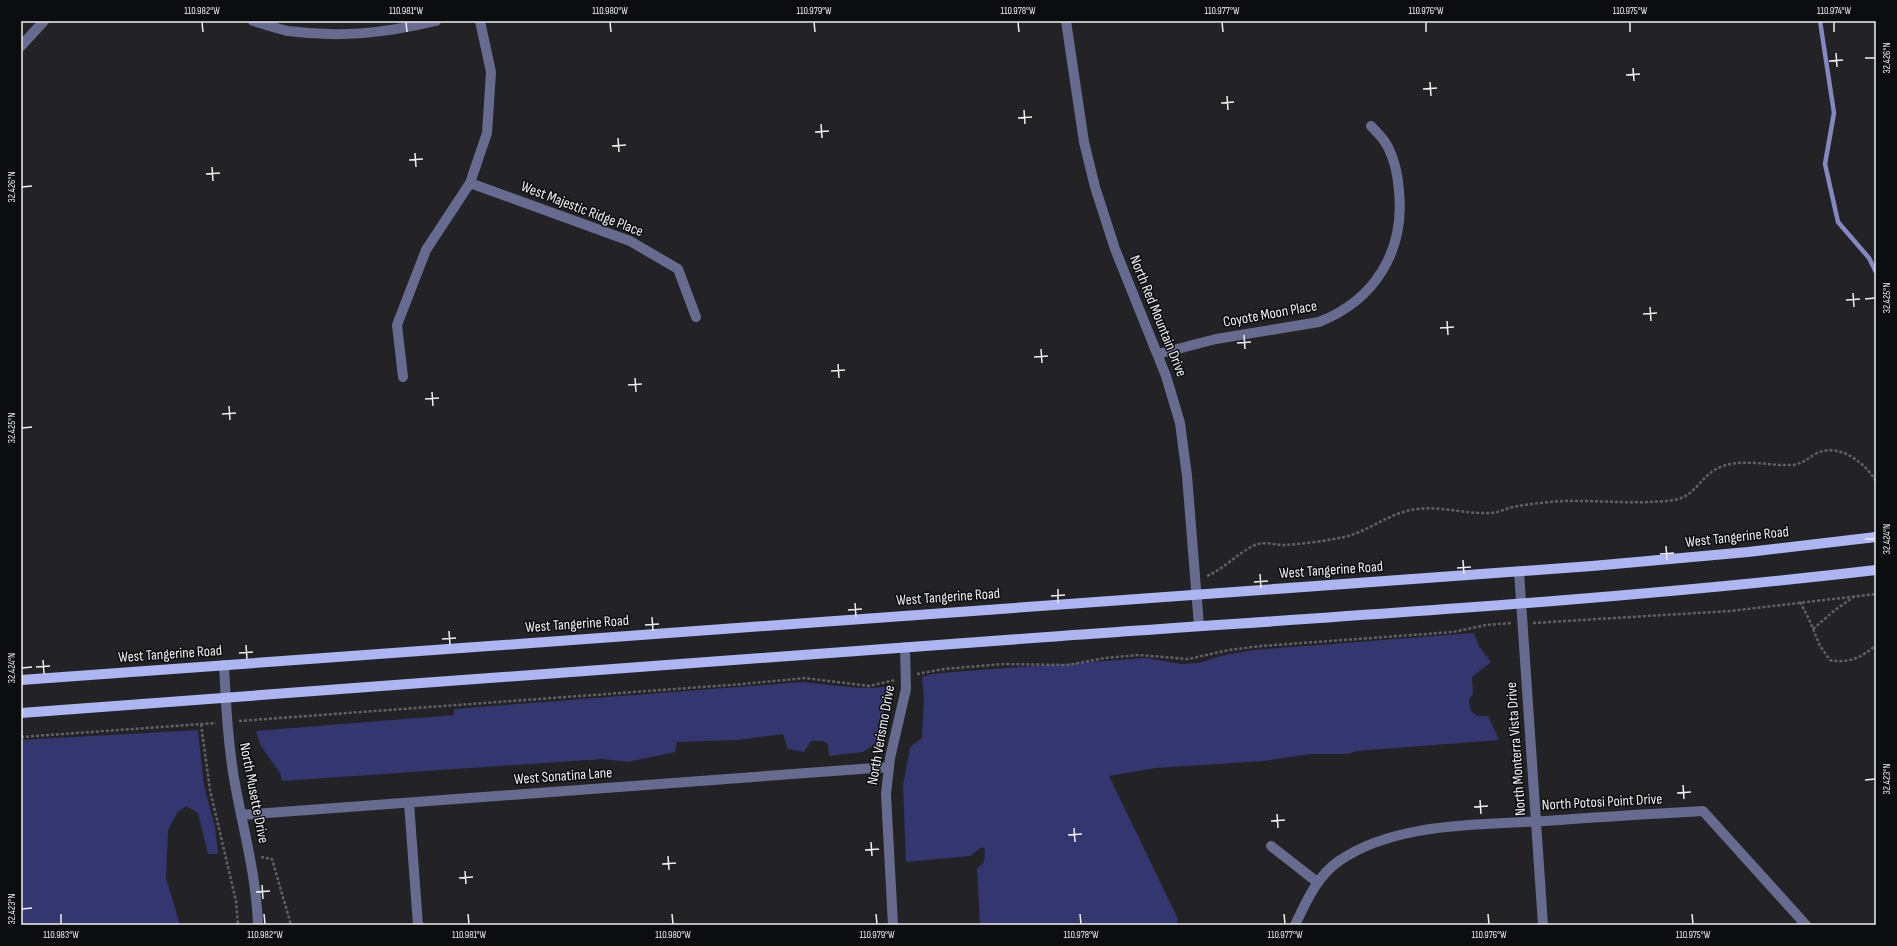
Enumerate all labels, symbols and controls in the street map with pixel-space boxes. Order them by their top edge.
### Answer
text: 110.982°W [184,5,220,17]
text: 110.981°W [389,5,424,17]
text: 110.980°W [592,5,628,17]
text: 110.979°W [796,5,832,17]
text: 110.978°W [1001,5,1036,17]
text: 110.977°W [1204,5,1240,17]
text: 110.976°W [1408,5,1444,17]
text: 110.975°W [1613,5,1648,17]
text: 110.974°W [1817,5,1851,17]
text: 32.426°N [1881,43,1893,74]
text: 32.426°N [6,172,18,203]
street label: West Majestic Ridge Place [518,177,646,241]
street label: North Red Mountain Drive [1125,253,1191,379]
text: 32.425°N [1881,283,1893,313]
street label: Coyote Moon Place [1222,296,1318,332]
text: 32.425°N [6,413,18,443]
street label: West Tangerine Road [1684,522,1790,552]
text: 32.424°N [1881,524,1893,554]
street label: West Tangerine Road [1278,557,1384,583]
street label: West Tangerine Road [895,584,1001,610]
street label: West Tangerine Road [524,611,630,637]
street label: West Tangerine Road [117,641,223,667]
text: 32.424°N [6,653,18,683]
street label: North Monterra Vista Drive [1502,681,1530,817]
street label: North Verismo Drive [863,684,899,786]
street label: North Musette Drive [235,741,273,845]
street label: West Sonatina Lane [513,763,613,789]
text: 32.423°N [1881,764,1893,794]
street label: North Potosi Point Drive [1541,789,1663,815]
text: 32.423°N [6,894,18,924]
text: 110.983°W [43,929,79,941]
text: 110.982°W [247,929,283,941]
text: 110.981°W [452,929,487,941]
text: 110.980°W [655,929,691,941]
text: 110.979°W [859,929,895,941]
text: 110.978°W [1064,929,1099,941]
text: 110.977°W [1267,929,1303,941]
text: 110.976°W [1471,929,1507,941]
text: 110.975°W [1676,929,1711,941]

